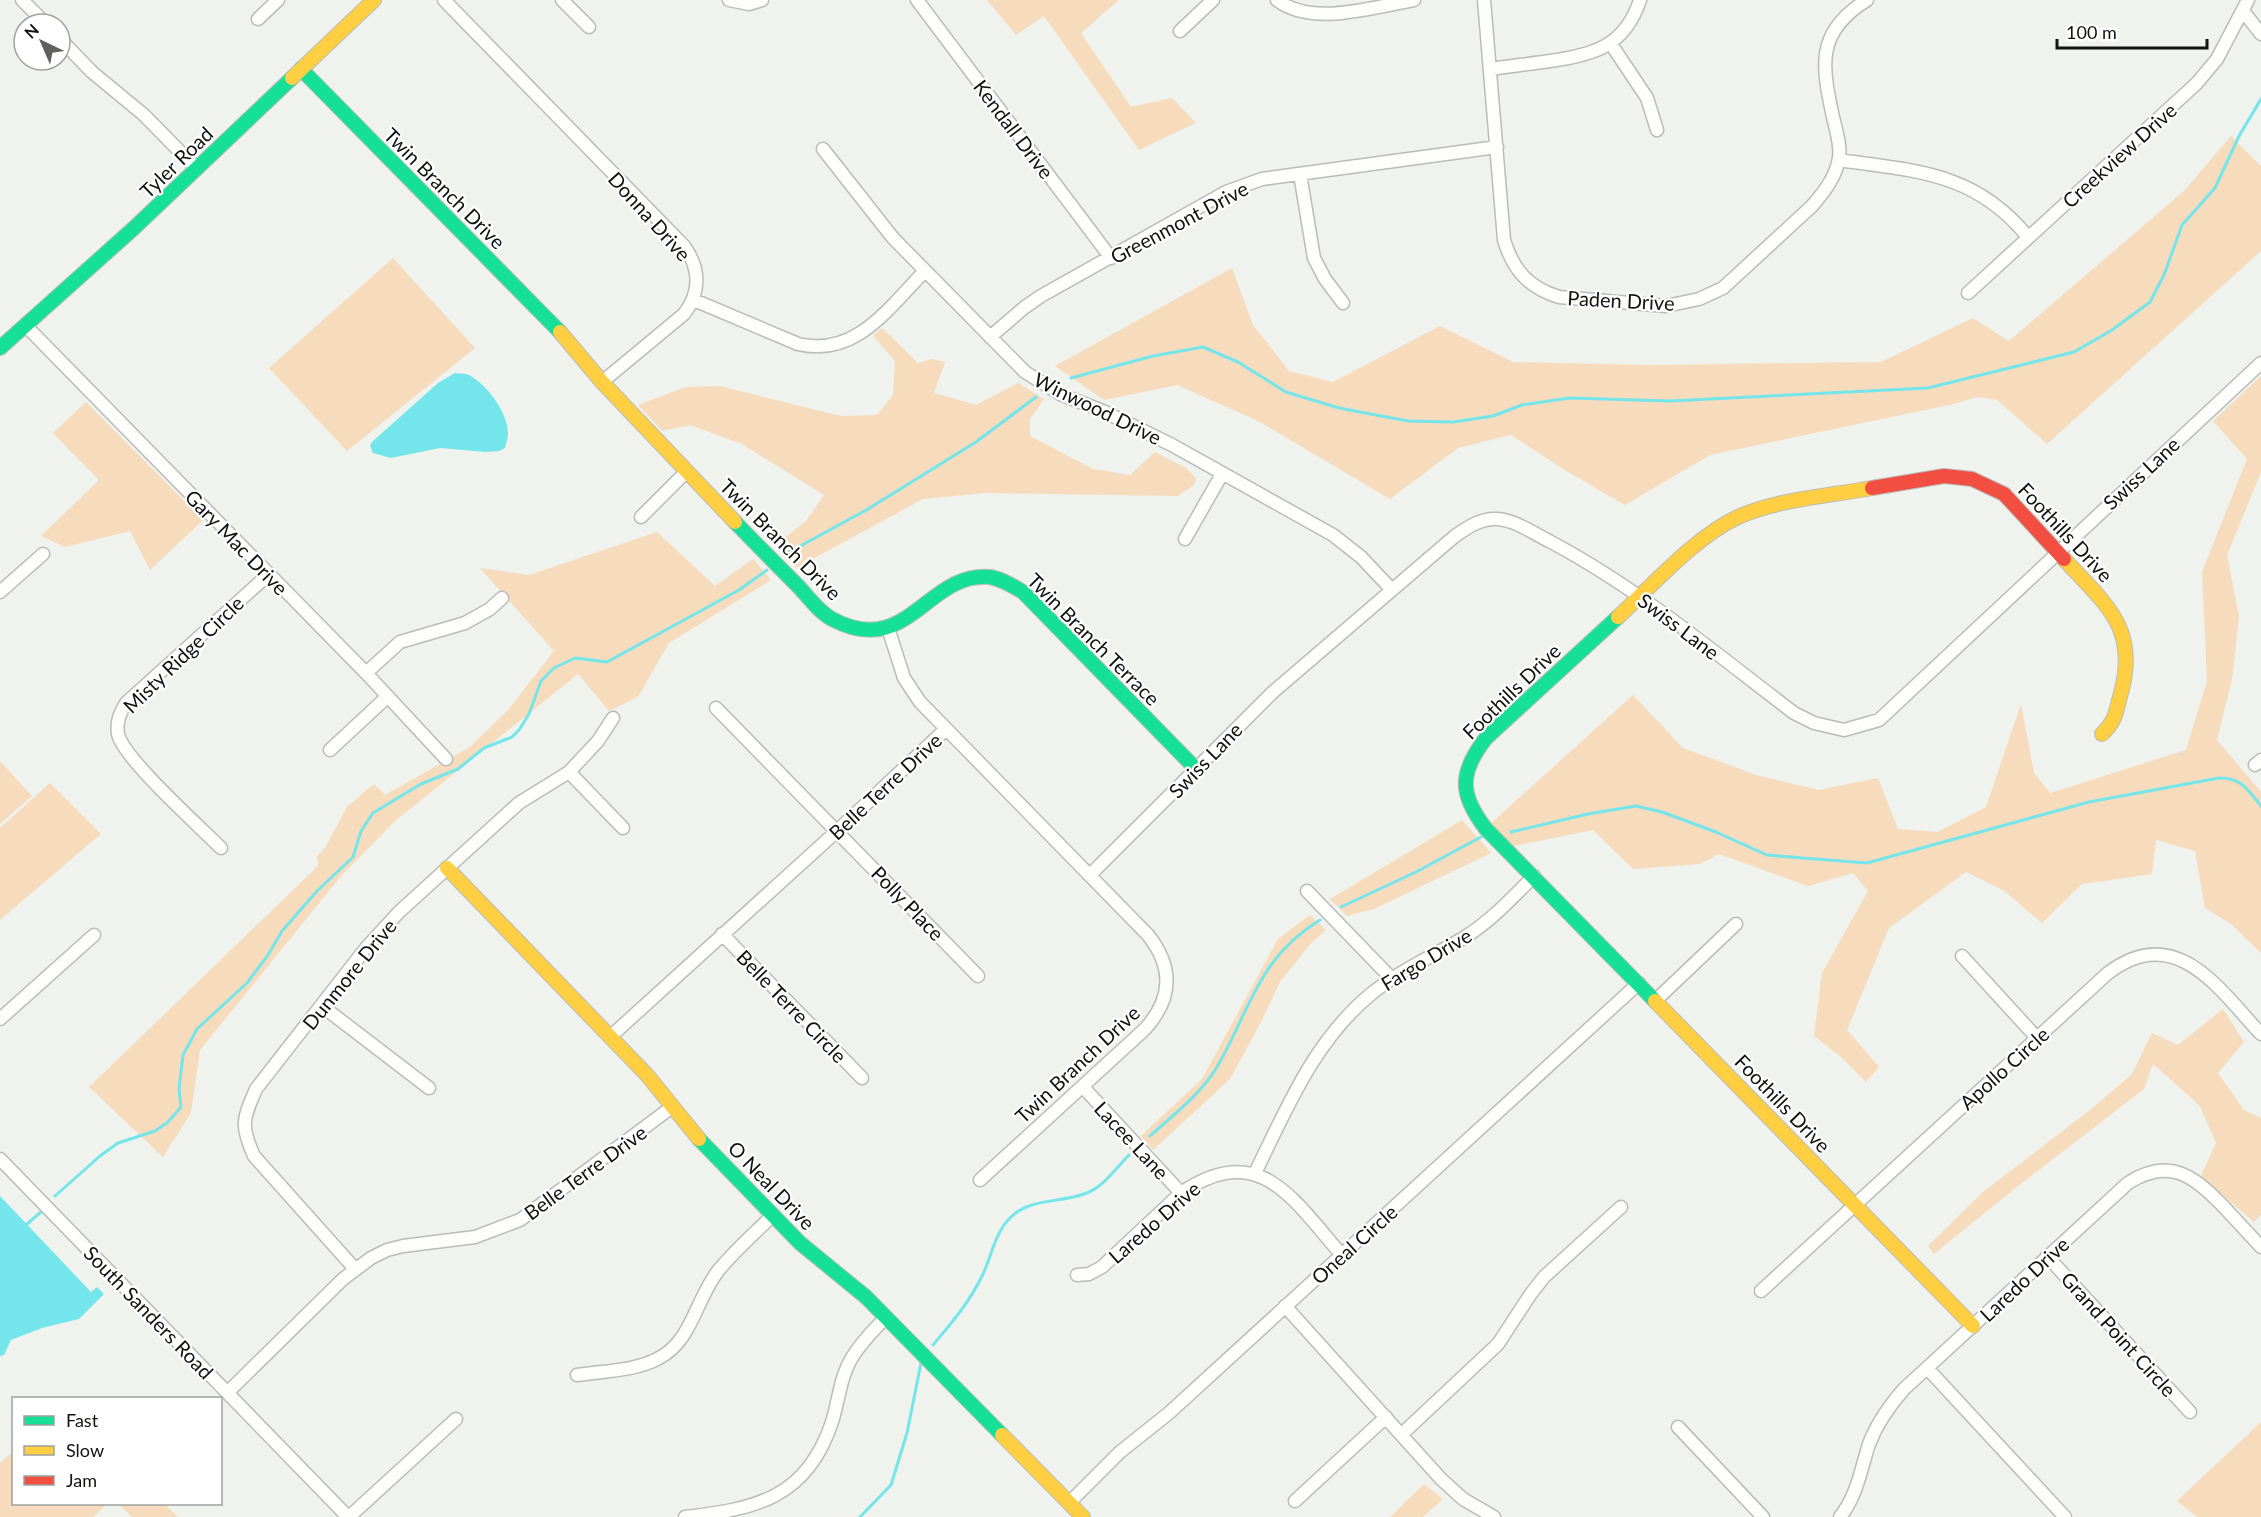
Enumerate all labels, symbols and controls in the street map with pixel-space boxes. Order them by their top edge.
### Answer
north arrow [12,12,72,72]
scale bar [2057,12,2207,50]
text: N [20,20,42,42]
text: 100 m [2066,21,2117,43]
street label: Kendall Drive [969,75,1059,183]
street label: Creekview Drive [2057,98,2181,212]
street label: Tyler Road [135,121,217,203]
street label: Twin Branch Drive [379,122,511,254]
street label: Donna Drive [604,167,696,265]
street label: Greenmont Drive [1106,176,1252,268]
street label: Paden Drive [1567,285,1675,315]
street label: Winwood Drive [1030,367,1166,449]
street label: Swiss Lane [2098,432,2184,514]
street label: Twin Branch Drive [715,473,847,605]
street label: Foothills Drive [2014,477,2118,587]
street label: Gary Mac Drive [181,484,293,600]
street label: Twin Branch Terrace [1023,568,1165,710]
street label: Swiss Lane [1634,588,1724,664]
street label: Misty Ridge Circle [118,590,248,718]
street label: Foothills Drive [1457,638,1565,744]
street label: Swiss Lane [1163,717,1247,803]
street label: Belle Terre Drive [824,728,946,844]
street label: Polly Place [867,861,949,945]
street label: Dunmore Drive [297,914,401,1034]
street label: Fargo Drive [1376,923,1476,995]
street label: Belle Terre Circle [732,945,852,1067]
street label: Twin Branch Drive [1010,1000,1144,1128]
street label: Apollo Circle [1954,1022,2054,1114]
street label: Foothills Drive [1730,1049,1836,1157]
street label: Lacee Lane [1090,1096,1174,1184]
street label: Belle Terre Drive [519,1120,651,1224]
street label: O Neal Drive [724,1136,820,1234]
street label: Laredo Drive [1103,1176,1205,1268]
street label: Oneal Circle [1306,1199,1402,1289]
street label: Laredo Drive [1975,1232,2073,1326]
street label: South Sanders Road [79,1240,219,1384]
street label: Grand Point Circle [2057,1267,2181,1401]
legend [12,1397,222,1505]
text: Fast [66,1409,99,1431]
text: Slow [66,1439,104,1461]
text: Jam [66,1469,97,1491]

